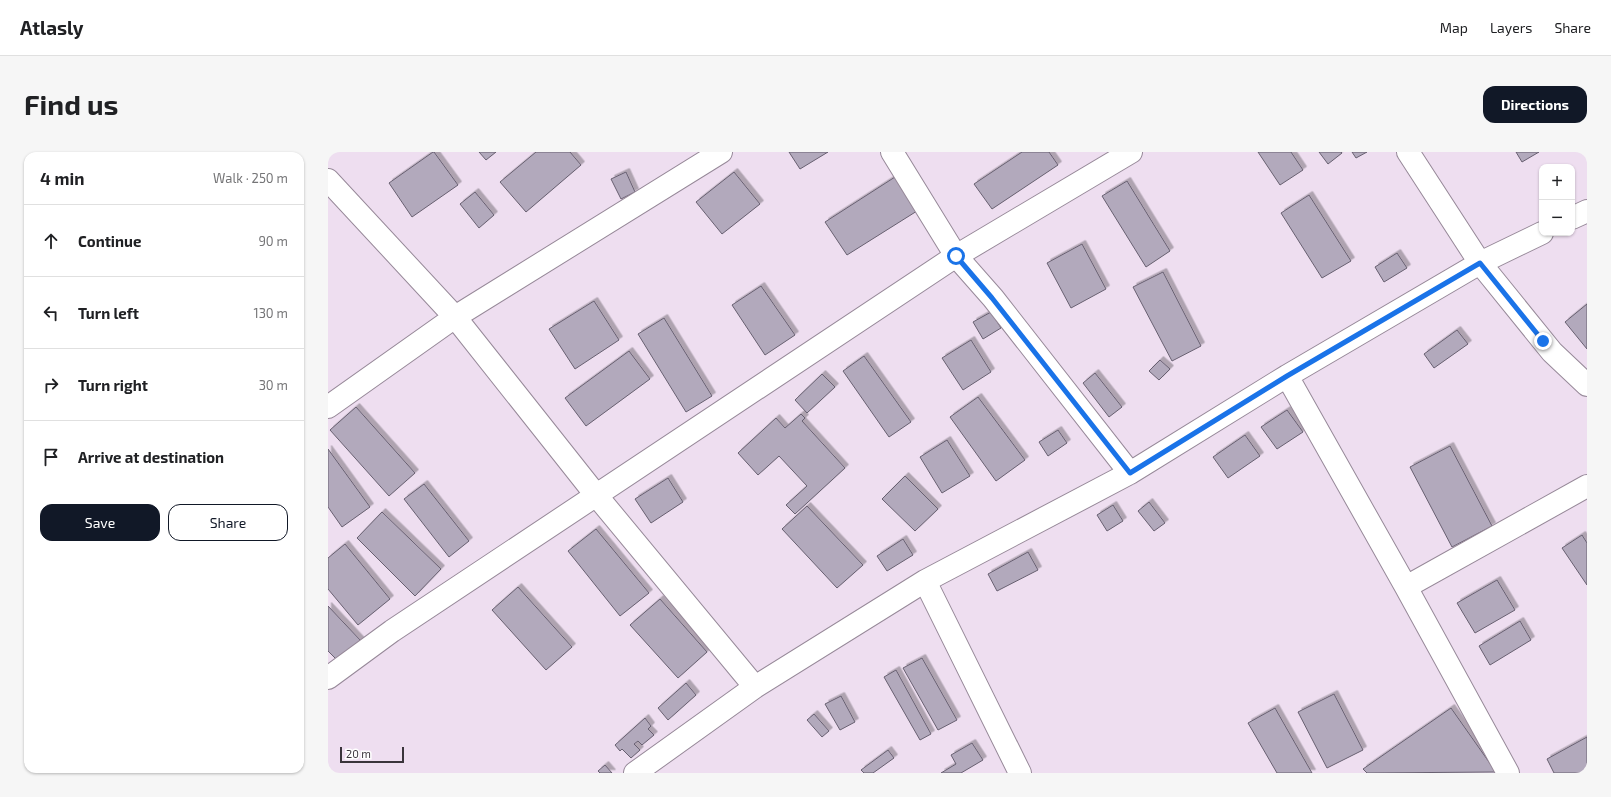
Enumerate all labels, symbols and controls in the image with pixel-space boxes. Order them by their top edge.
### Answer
text: Atlasly [20,16,84,39]
text: Map [1440,19,1468,36]
text: Layers [1490,19,1532,36]
text: Share [1554,19,1591,36]
button: Directions [1483,86,1587,123]
text: Find us [24,87,118,121]
map controls [1539,164,1575,236]
button: + [1539,164,1575,200]
text: 4 min [40,168,84,188]
text: Walk · 250 m [213,170,288,186]
button: − [1539,200,1575,236]
icon: ahead [40,230,62,252]
text: Continue [78,232,141,250]
text: 90 m [258,233,288,249]
route start [947,247,965,265]
icon: left [40,302,62,324]
text: Turn left [78,304,139,322]
text: 130 m [253,305,288,321]
route end [1534,332,1552,350]
icon: right [40,374,62,396]
text: Turn right [78,376,148,394]
text: 30 m [259,377,288,393]
icon: arrive [40,446,62,468]
text: Arrive at destination [78,448,224,466]
button: Save [40,504,160,541]
button: Share [168,504,288,541]
scale bar [340,745,404,764]
text: 20 m [346,747,371,760]

